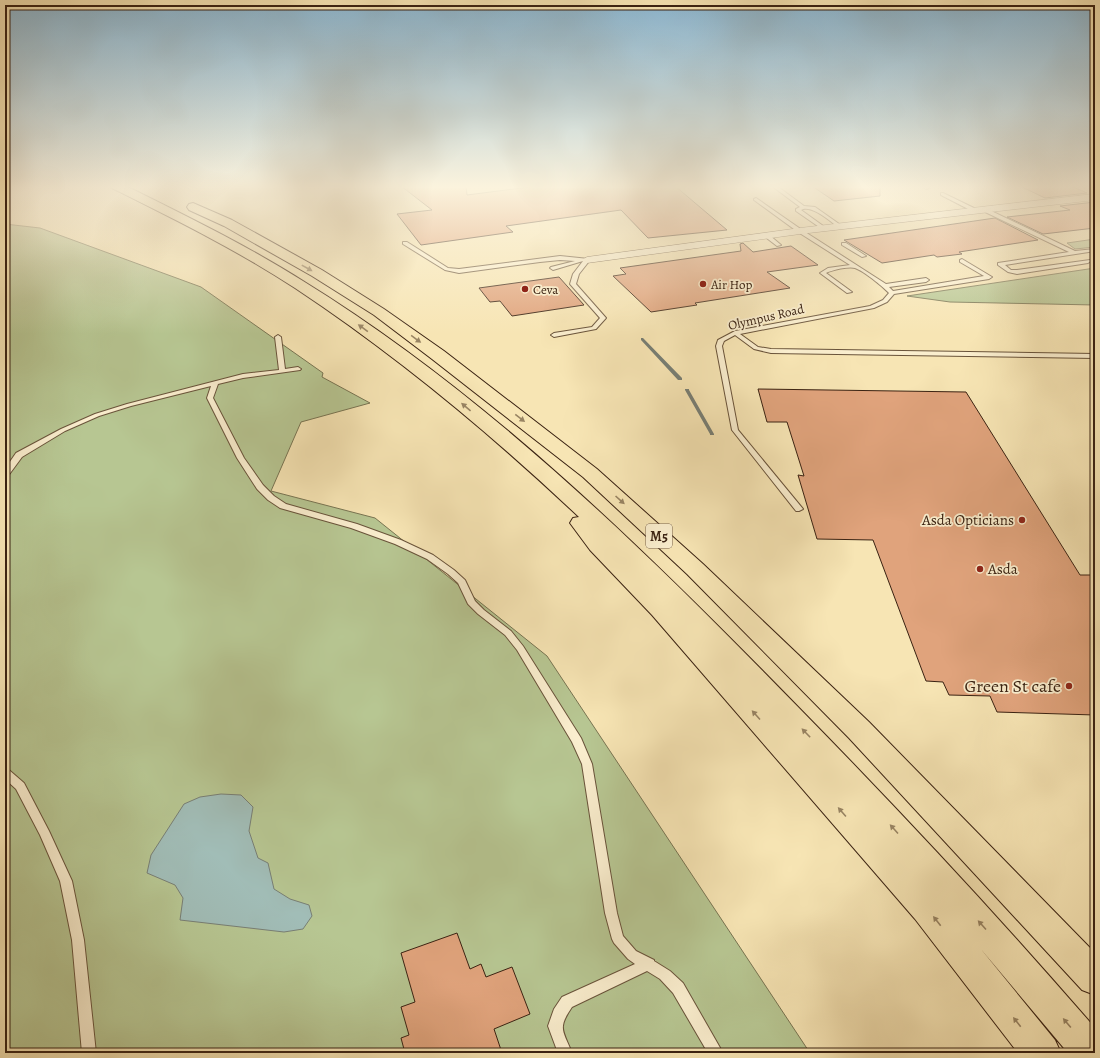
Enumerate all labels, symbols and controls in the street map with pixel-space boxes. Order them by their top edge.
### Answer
one-way arrow [302,264,313,271]
place label: Air Hop [710,276,753,293]
marker: Air Hop [698,279,708,289]
place label: Ceva [533,281,558,298]
marker: Ceva [520,284,530,294]
street label: Olympus Road [726,300,806,334]
one-way arrow [357,324,368,332]
one-way arrow [411,335,421,343]
one-way arrow [461,402,472,411]
one-way arrow [514,413,525,422]
one-way arrow [615,495,625,505]
place label: Asda Opticians [921,510,1014,530]
marker: Asda Opticians [1017,515,1027,525]
road number: M5 [646,524,672,548]
place label: Asda [987,559,1018,579]
marker: Asda [975,564,985,574]
place label: Green St cafe [965,674,1061,698]
marker: Green St cafe [1064,681,1074,691]
one-way arrow [751,710,761,720]
one-way arrow [802,728,811,738]
one-way arrow [837,807,847,817]
one-way arrow [890,824,899,834]
one-way arrow [932,915,941,926]
one-way arrow [977,920,987,930]
one-way arrow [1013,1017,1022,1028]
one-way arrow [1062,1018,1071,1029]

